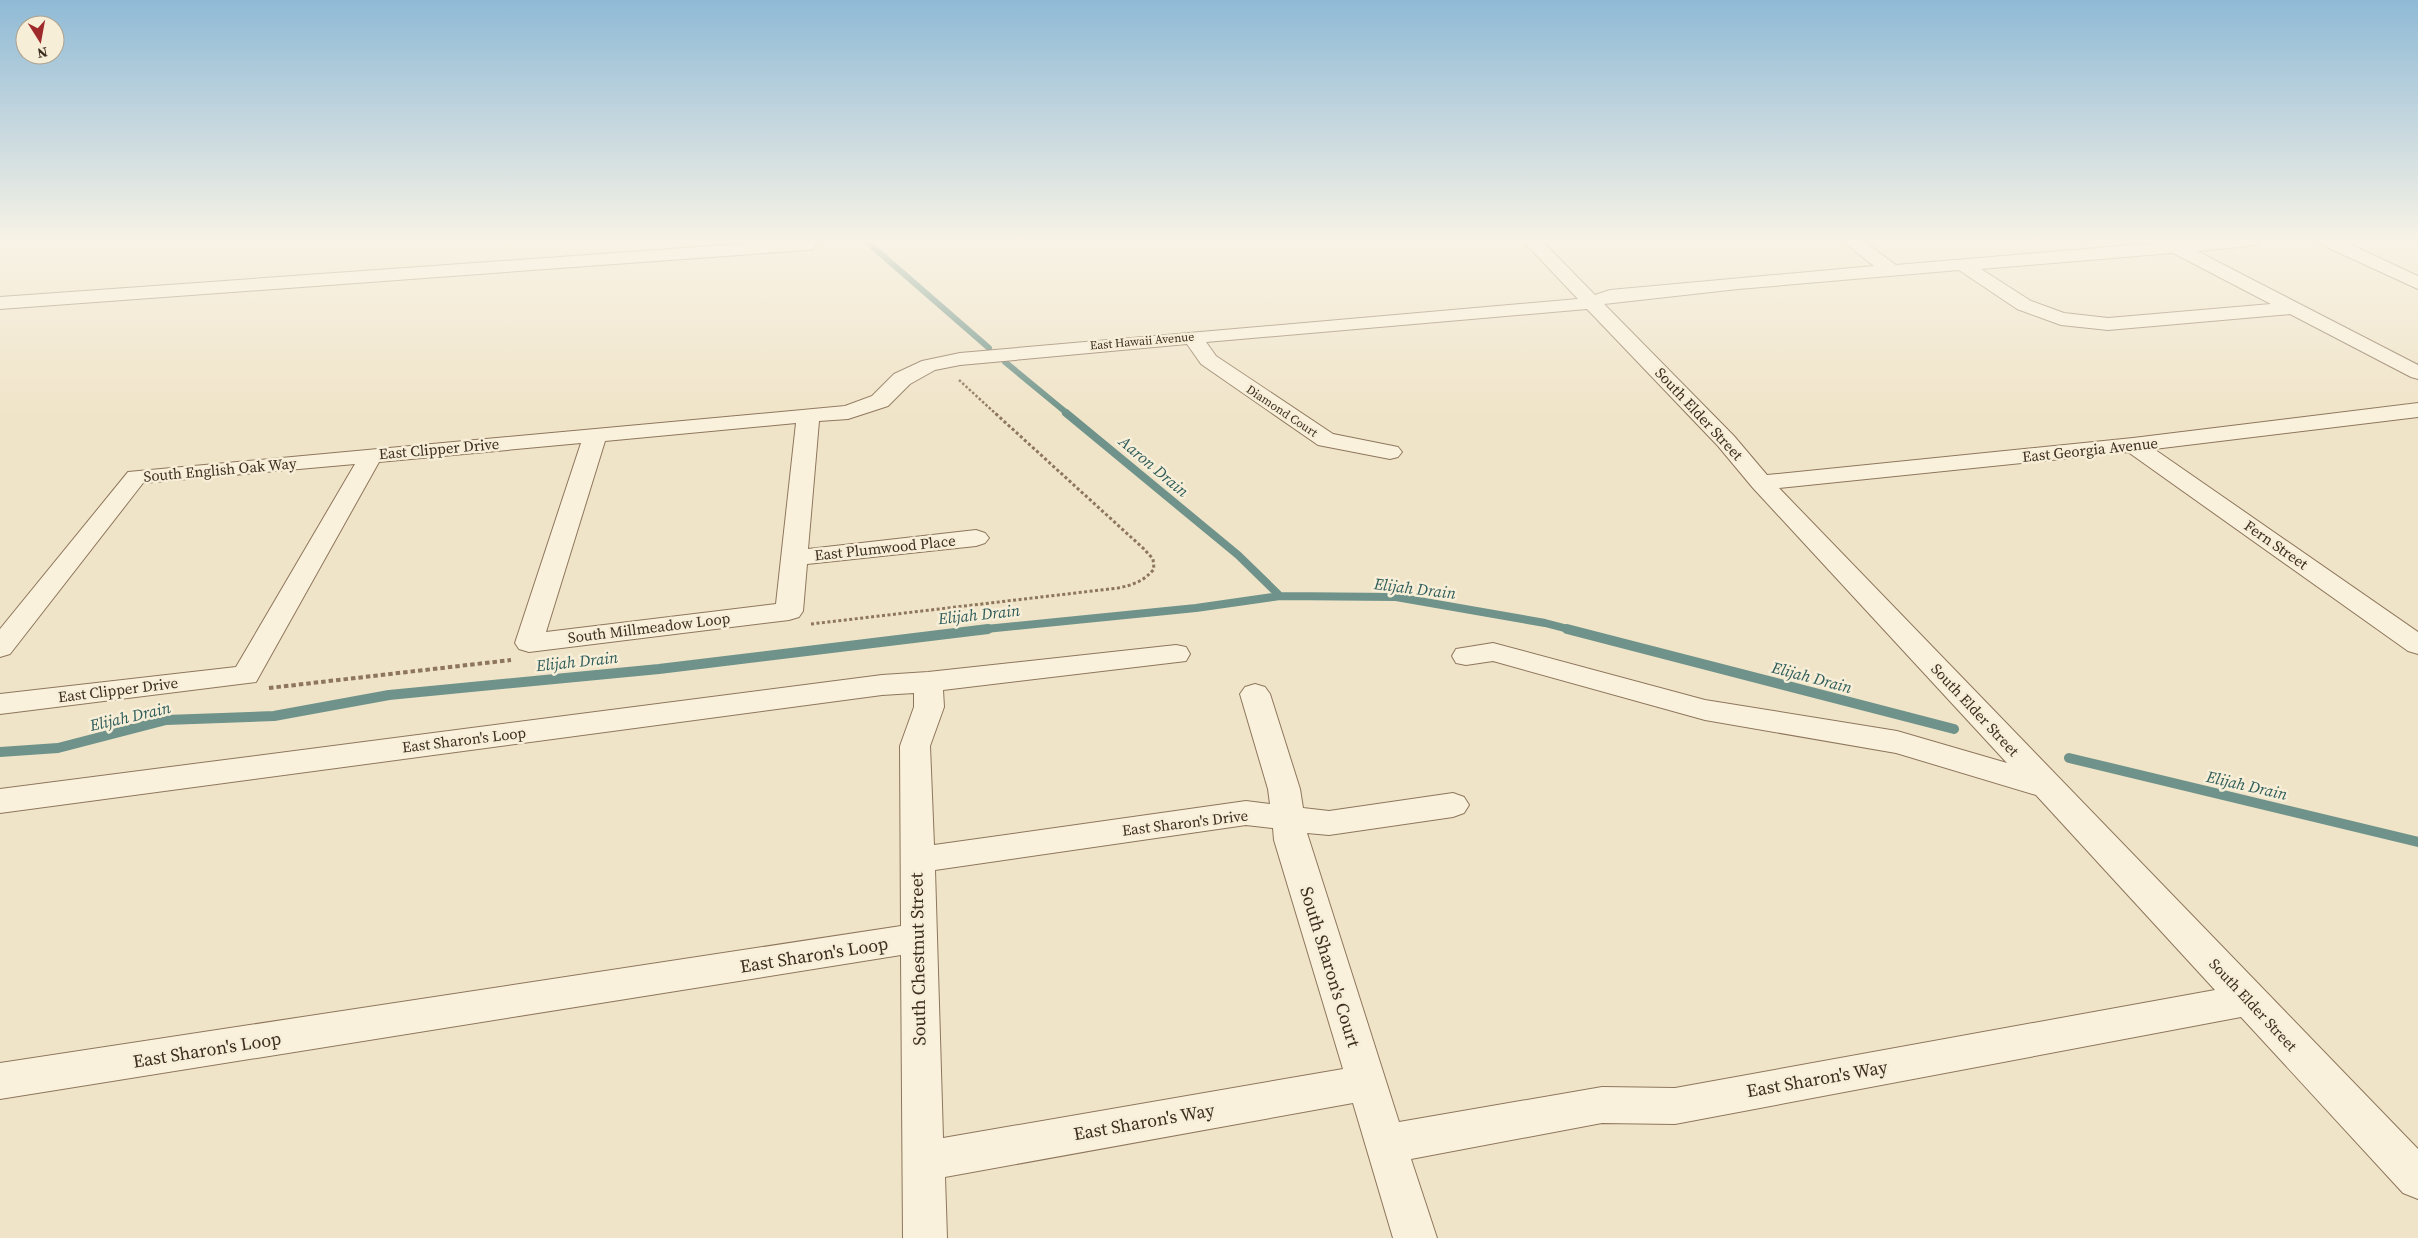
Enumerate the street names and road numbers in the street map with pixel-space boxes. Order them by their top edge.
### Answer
street label: East Hawaii Avenue [1089,328,1195,354]
street label: South Elder Street [1651,363,1748,465]
street label: Diamond Court [1243,381,1321,441]
street label: East Georgia Avenue [2021,432,2159,467]
street label: East Clipper Drive [378,433,500,464]
street label: South English Oak Way [143,452,298,487]
street label: Fern Street [2240,515,2312,574]
street label: East Plumwood Place [813,530,957,565]
street label: South Millmeadow Loop [567,607,731,648]
street label: South Elder Street [1927,659,2024,761]
street label: East Clipper Drive [57,672,180,707]
street label: East Sharon's Loop [401,721,527,758]
street label: East Sharon's Drive [1121,804,1250,841]
street label: South Chestnut Street [903,872,932,1046]
street label: South Sharon's Court [1294,884,1367,1050]
street label: East Sharon's Loop [738,930,890,979]
street label: South Elder Street [2205,954,2302,1056]
street label: East Sharon's Loop [131,1025,283,1074]
street label: East Sharon's Way [1745,1054,1890,1103]
street label: East Sharon's Way [1072,1097,1217,1146]

